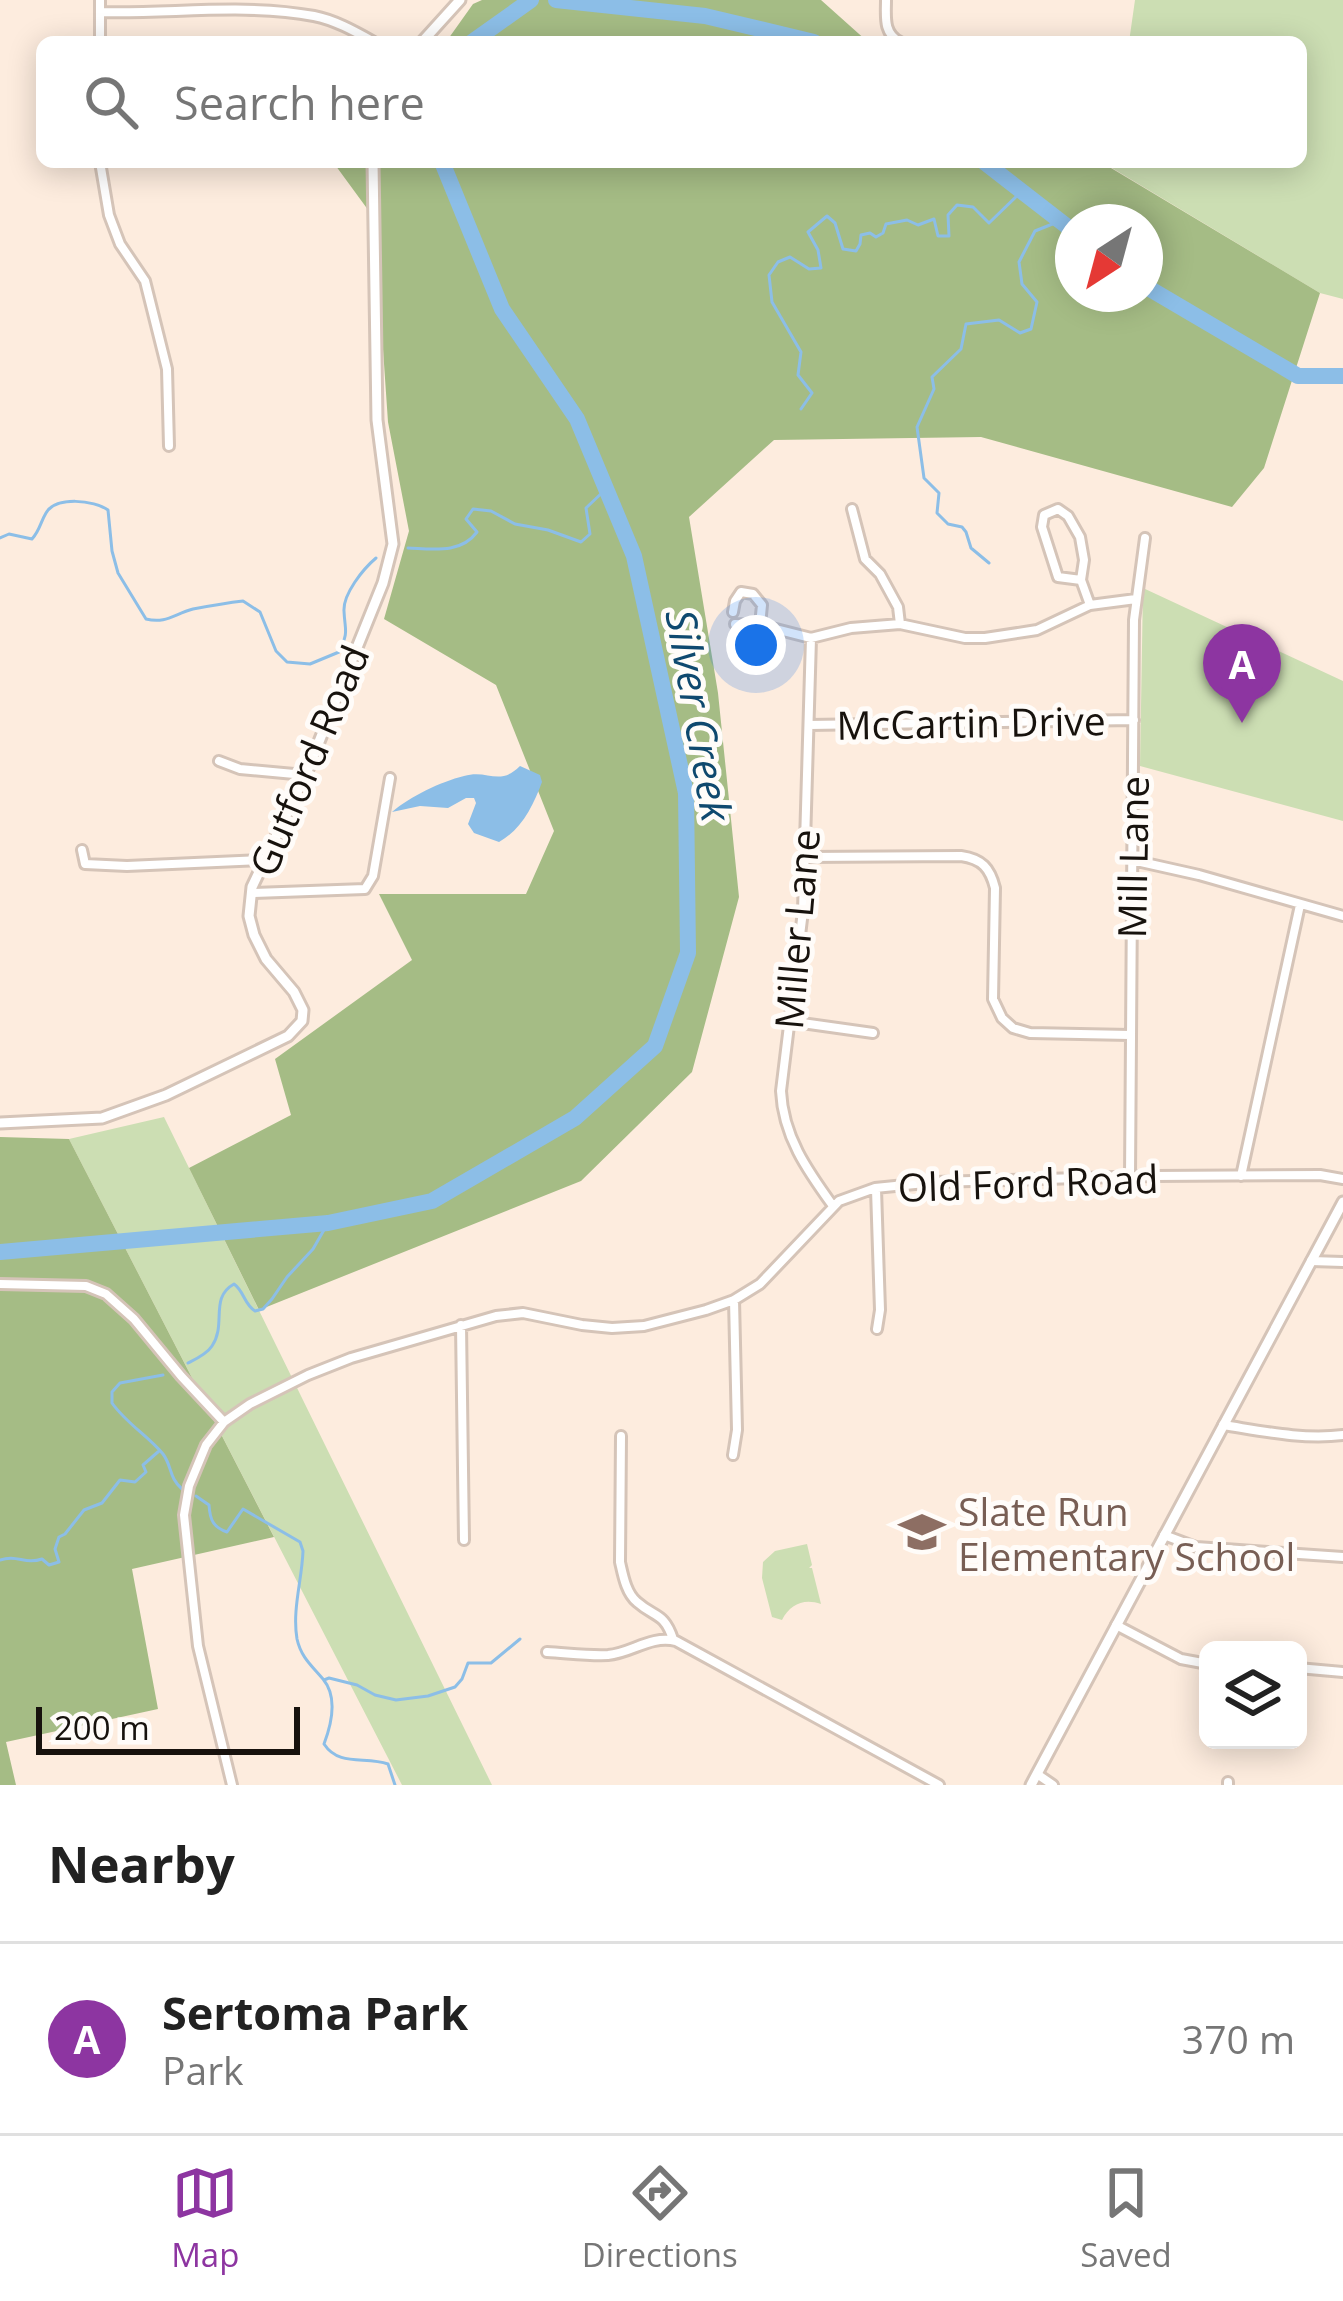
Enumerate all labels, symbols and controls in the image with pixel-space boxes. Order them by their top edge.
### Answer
search box [36,36,1307,168]
icon: search [78,69,144,135]
text: Search here [174,72,425,133]
north arrow [1055,204,1163,312]
water label: Silver Creek [653,605,747,827]
your location [726,615,786,675]
pin: A [1203,624,1281,723]
street label: Gutford Road [236,637,380,883]
street label: McCartin Drive [836,693,1106,751]
street label: Mill Lane [1104,775,1160,939]
street label: Miller Lane [761,827,831,1031]
street label: Old Ford Road [897,1151,1159,1213]
place label: Slate Run Elementary School [958,1484,1295,1582]
school or university icon: Slate Run Elementary School [897,1507,947,1557]
map controls [1199,1641,1307,1749]
button: layers [1199,1641,1307,1749]
scale bar [36,1701,300,1754]
text: 200 m [54,1705,150,1750]
text: Nearby [48,1828,235,1898]
text: Sertoma Park [162,1982,468,2043]
text: A [74,2012,100,2065]
text: 370 m [1182,2012,1295,2065]
text: Park [162,2043,244,2096]
tab: Map [171,2160,239,2277]
tab: Directions [582,2160,738,2277]
tab: Saved [1080,2160,1172,2277]

